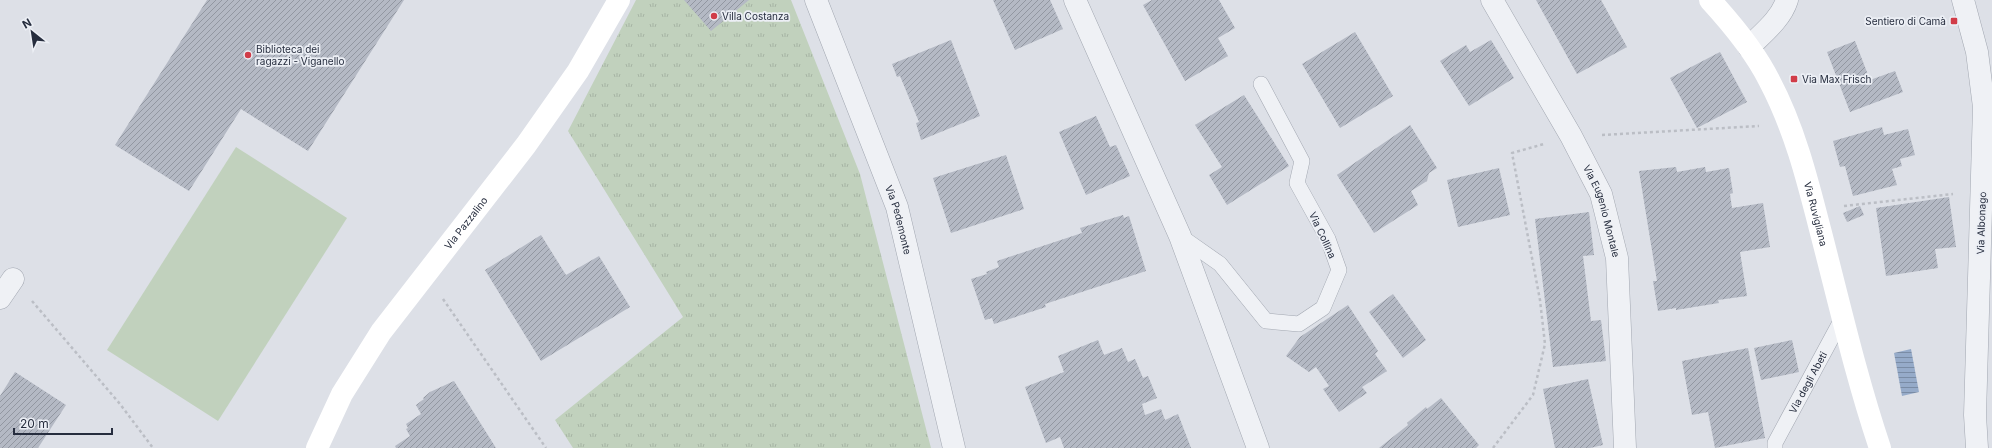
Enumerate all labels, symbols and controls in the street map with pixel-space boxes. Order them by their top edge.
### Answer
place label: Villa Costanza [722,10,789,22]
marker: Villa Costanza [709,11,719,21]
north arrow [12,12,52,52]
text: N [20,15,34,31]
place label: Sentiero di Camà [1865,15,1946,27]
marker: Sentiero di Camà [1949,16,1959,26]
place label: Biblioteca dei ragazzi - Viganello [256,43,344,67]
marker: Biblioteca dei ragazzi - Viganello [243,50,253,60]
place label: Via Max Frisch [1802,73,1872,85]
marker: Via Max Frisch [1789,74,1799,84]
street label: Via Eugenio Montale [1581,163,1623,259]
street label: Via Ruvigliana [1802,180,1830,247]
street label: Via Pedemonte [883,183,914,256]
street label: Via Albonago [1974,191,1988,255]
street label: Via Pazzalino [442,194,490,251]
street label: Via Collina [1307,210,1339,260]
street label: Via degli Abeti [1786,349,1829,415]
scale bar [14,410,112,436]
text: 20 m [20,416,49,431]

